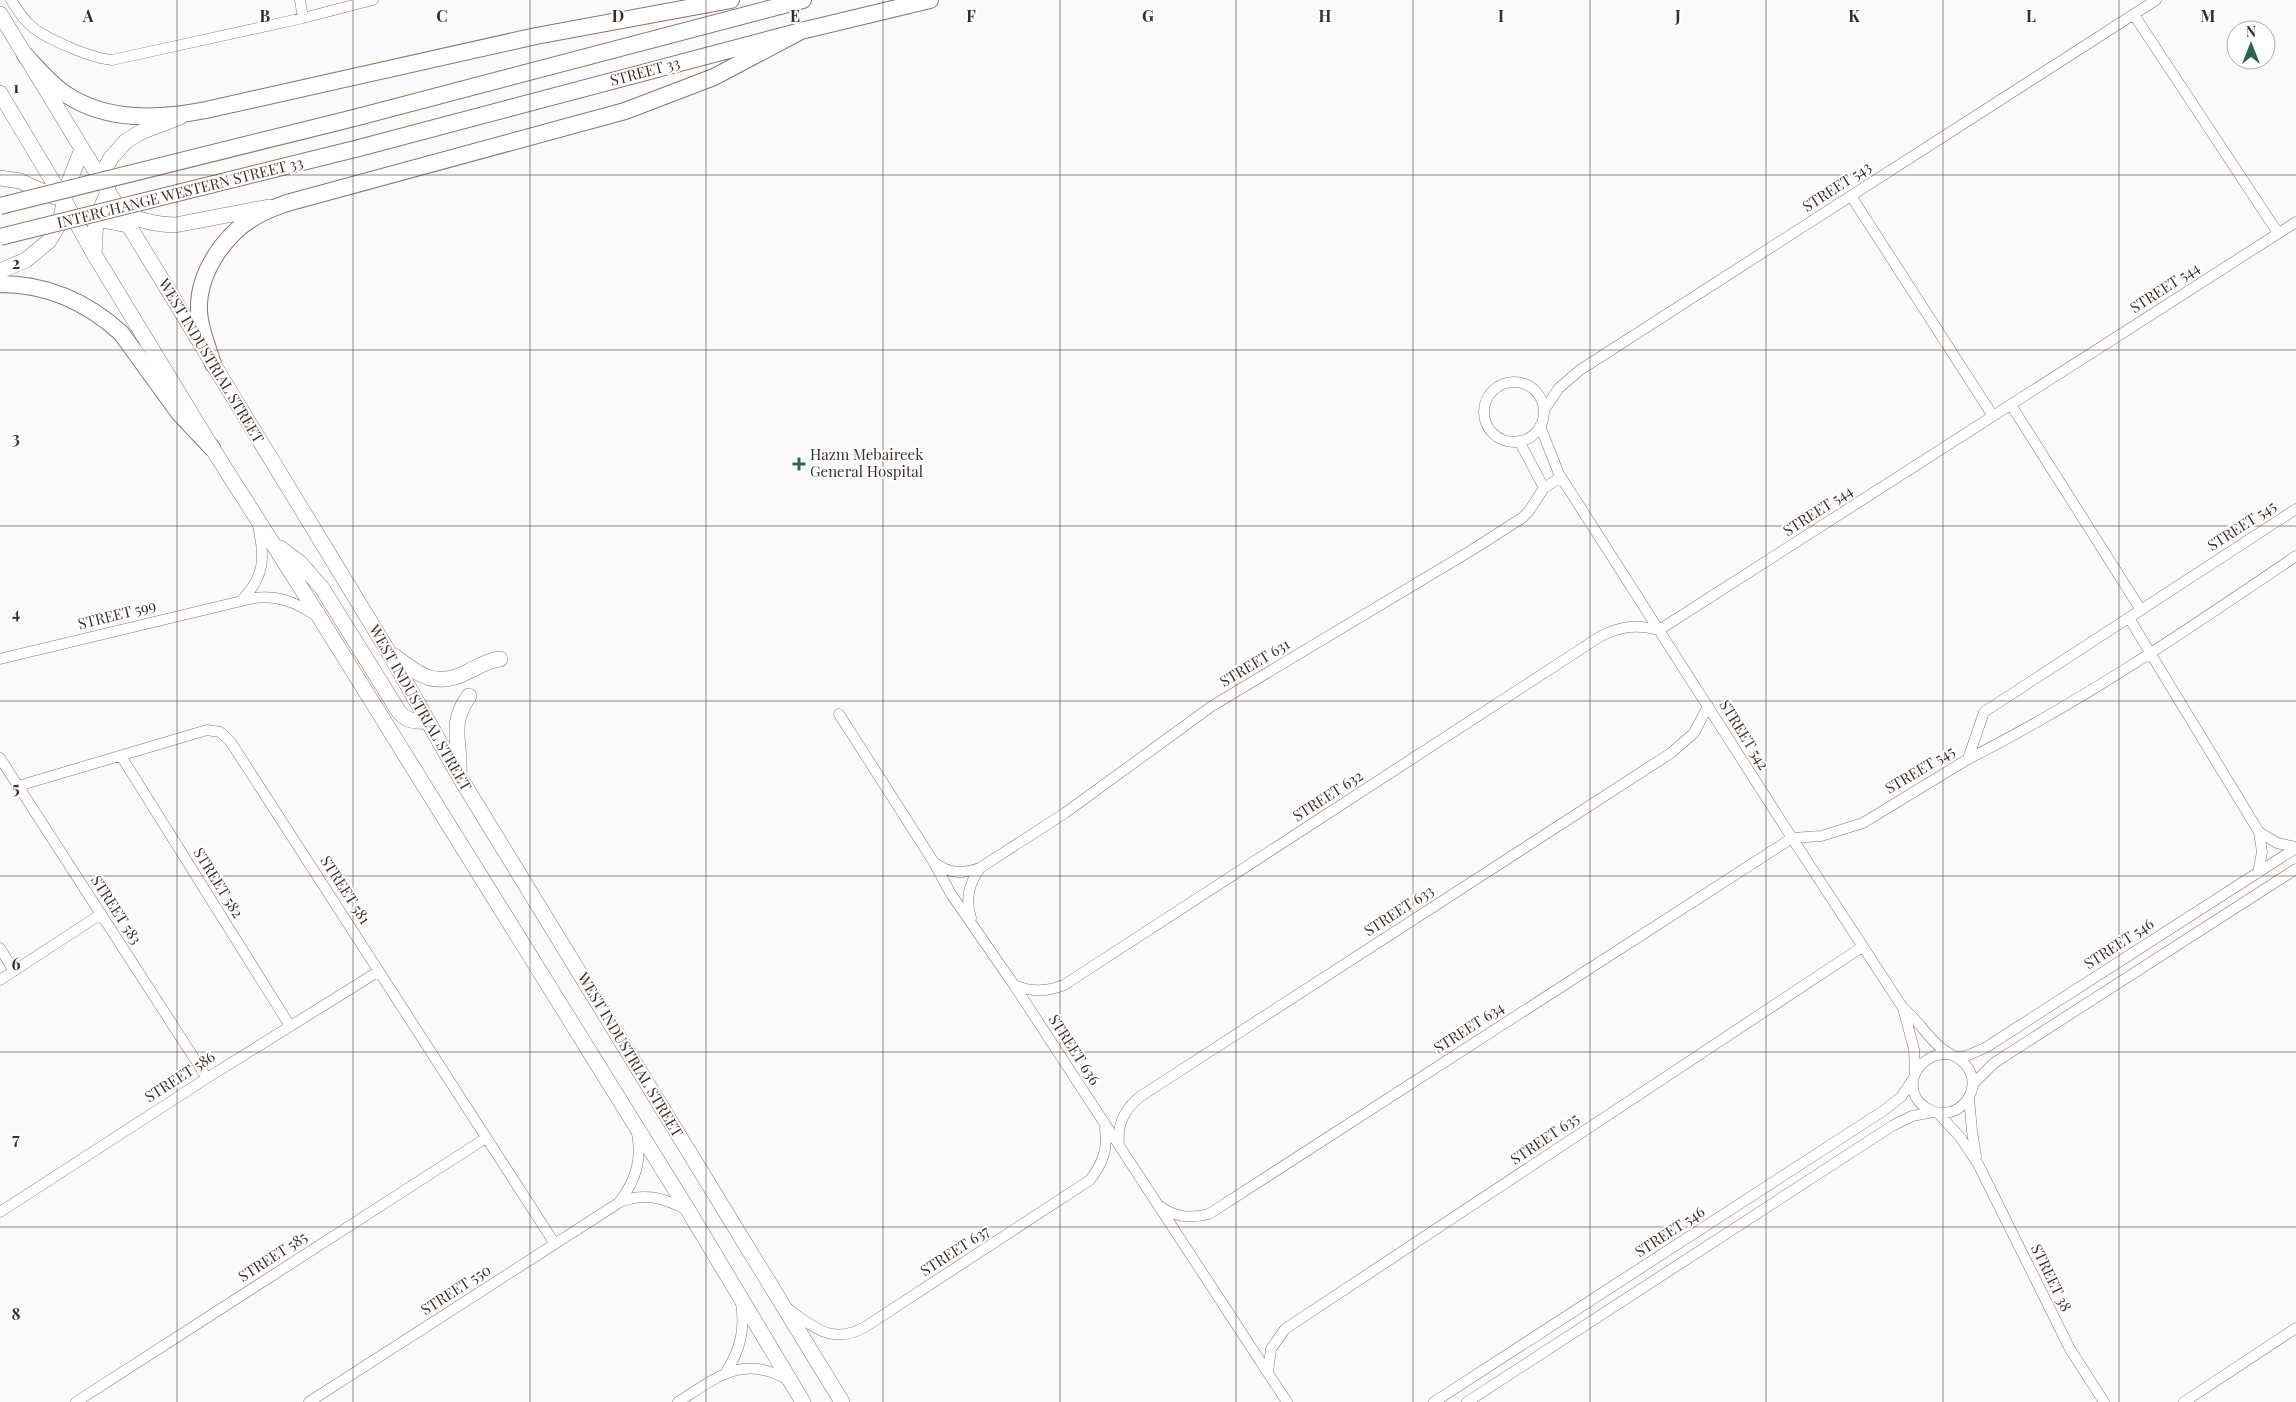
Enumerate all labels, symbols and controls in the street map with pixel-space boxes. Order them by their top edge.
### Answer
text: A [82,5,94,26]
text: B [260,5,271,26]
text: C [436,5,448,26]
text: D [612,5,624,26]
text: E [790,5,800,26]
text: F [966,5,976,26]
text: G [1142,5,1154,26]
text: H [1319,5,1332,26]
text: I [1498,5,1504,26]
text: J [1674,5,1681,26]
text: K [1848,5,1860,26]
text: L [2026,5,2036,26]
text: M [2201,5,2216,26]
north arrow [2226,20,2276,70]
text: N [2246,22,2256,41]
street label: STREET 33 [608,52,682,90]
text: 1 [13,76,19,97]
street label: INTERCHANGE WESTERN STREET 33 [55,152,305,232]
street label: STREET 543 [1798,156,1875,216]
text: 2 [12,252,20,273]
street label: STREET 544 [2126,257,2203,317]
street label: WEST INDUSTRIAL STREET [154,274,269,447]
text: 3 [12,427,20,448]
place label: Hazm Mebaireek General Hospital [810,444,924,481]
marker: Hazm Mebaireek General Hospital [792,457,806,471]
street label: STREET 544 [1779,480,1856,540]
street label: STREET 545 [2203,496,2280,555]
street label: STREET 599 [76,595,158,633]
text: 4 [12,602,20,623]
street label: WEST INDUSTRIAL STREET [365,620,477,794]
street label: STREET 631 [1216,633,1294,691]
street label: STREET 542 [1715,696,1774,773]
street label: STREET 545 [1881,740,1958,798]
street label: STREET 632 [1289,765,1366,825]
text: 5 [12,777,20,798]
street label: STREET 582 [189,844,248,921]
street label: STREET 581 [316,851,376,928]
street label: STREET 583 [87,871,147,948]
street label: STREET 633 [1360,880,1437,940]
street label: STREET 546 [2080,913,2157,973]
text: 6 [12,953,21,974]
street label: WEST INDUSTRIAL STREET [573,968,688,1141]
street label: STREET 634 [1429,997,1507,1057]
street label: STREET 636 [1045,1010,1105,1089]
street label: STREET 586 [141,1046,219,1106]
street label: STREET 635 [1506,1108,1583,1169]
text: 7 [12,1128,20,1149]
street label: STREET 546 [1631,1201,1708,1261]
street label: STREET 637 [916,1220,993,1280]
street label: STREET 585 [234,1226,311,1286]
street label: STREET 38 [2027,1241,2077,1315]
street label: STREET 550 [417,1259,494,1319]
text: 8 [12,1303,21,1324]

